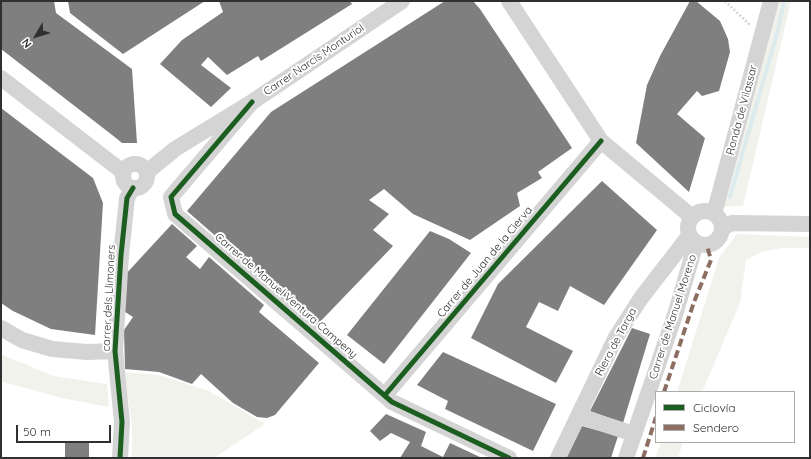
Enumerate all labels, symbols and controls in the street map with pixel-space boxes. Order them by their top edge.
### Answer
north arrow [16,16,56,56]
street label: Carrer Narcís Monturiol [261,21,367,99]
text: N [19,36,35,51]
street label: Ronda de Vilassar [724,64,760,156]
street label: Carrer de Juan de la Cierva [435,204,535,320]
street label: Carrer de Manuel Ventura Campeny [212,231,360,361]
street label: carrer dels Llimoners [100,244,118,352]
street label: Carrer de Manuel Moreno [647,253,699,381]
street label: Riera de Targa [592,306,640,378]
legend [655,391,795,443]
text: Ciclovía [693,400,736,415]
scale bar [18,417,113,443]
text: Sendero [693,420,739,435]
text: 50 m [23,424,51,439]

